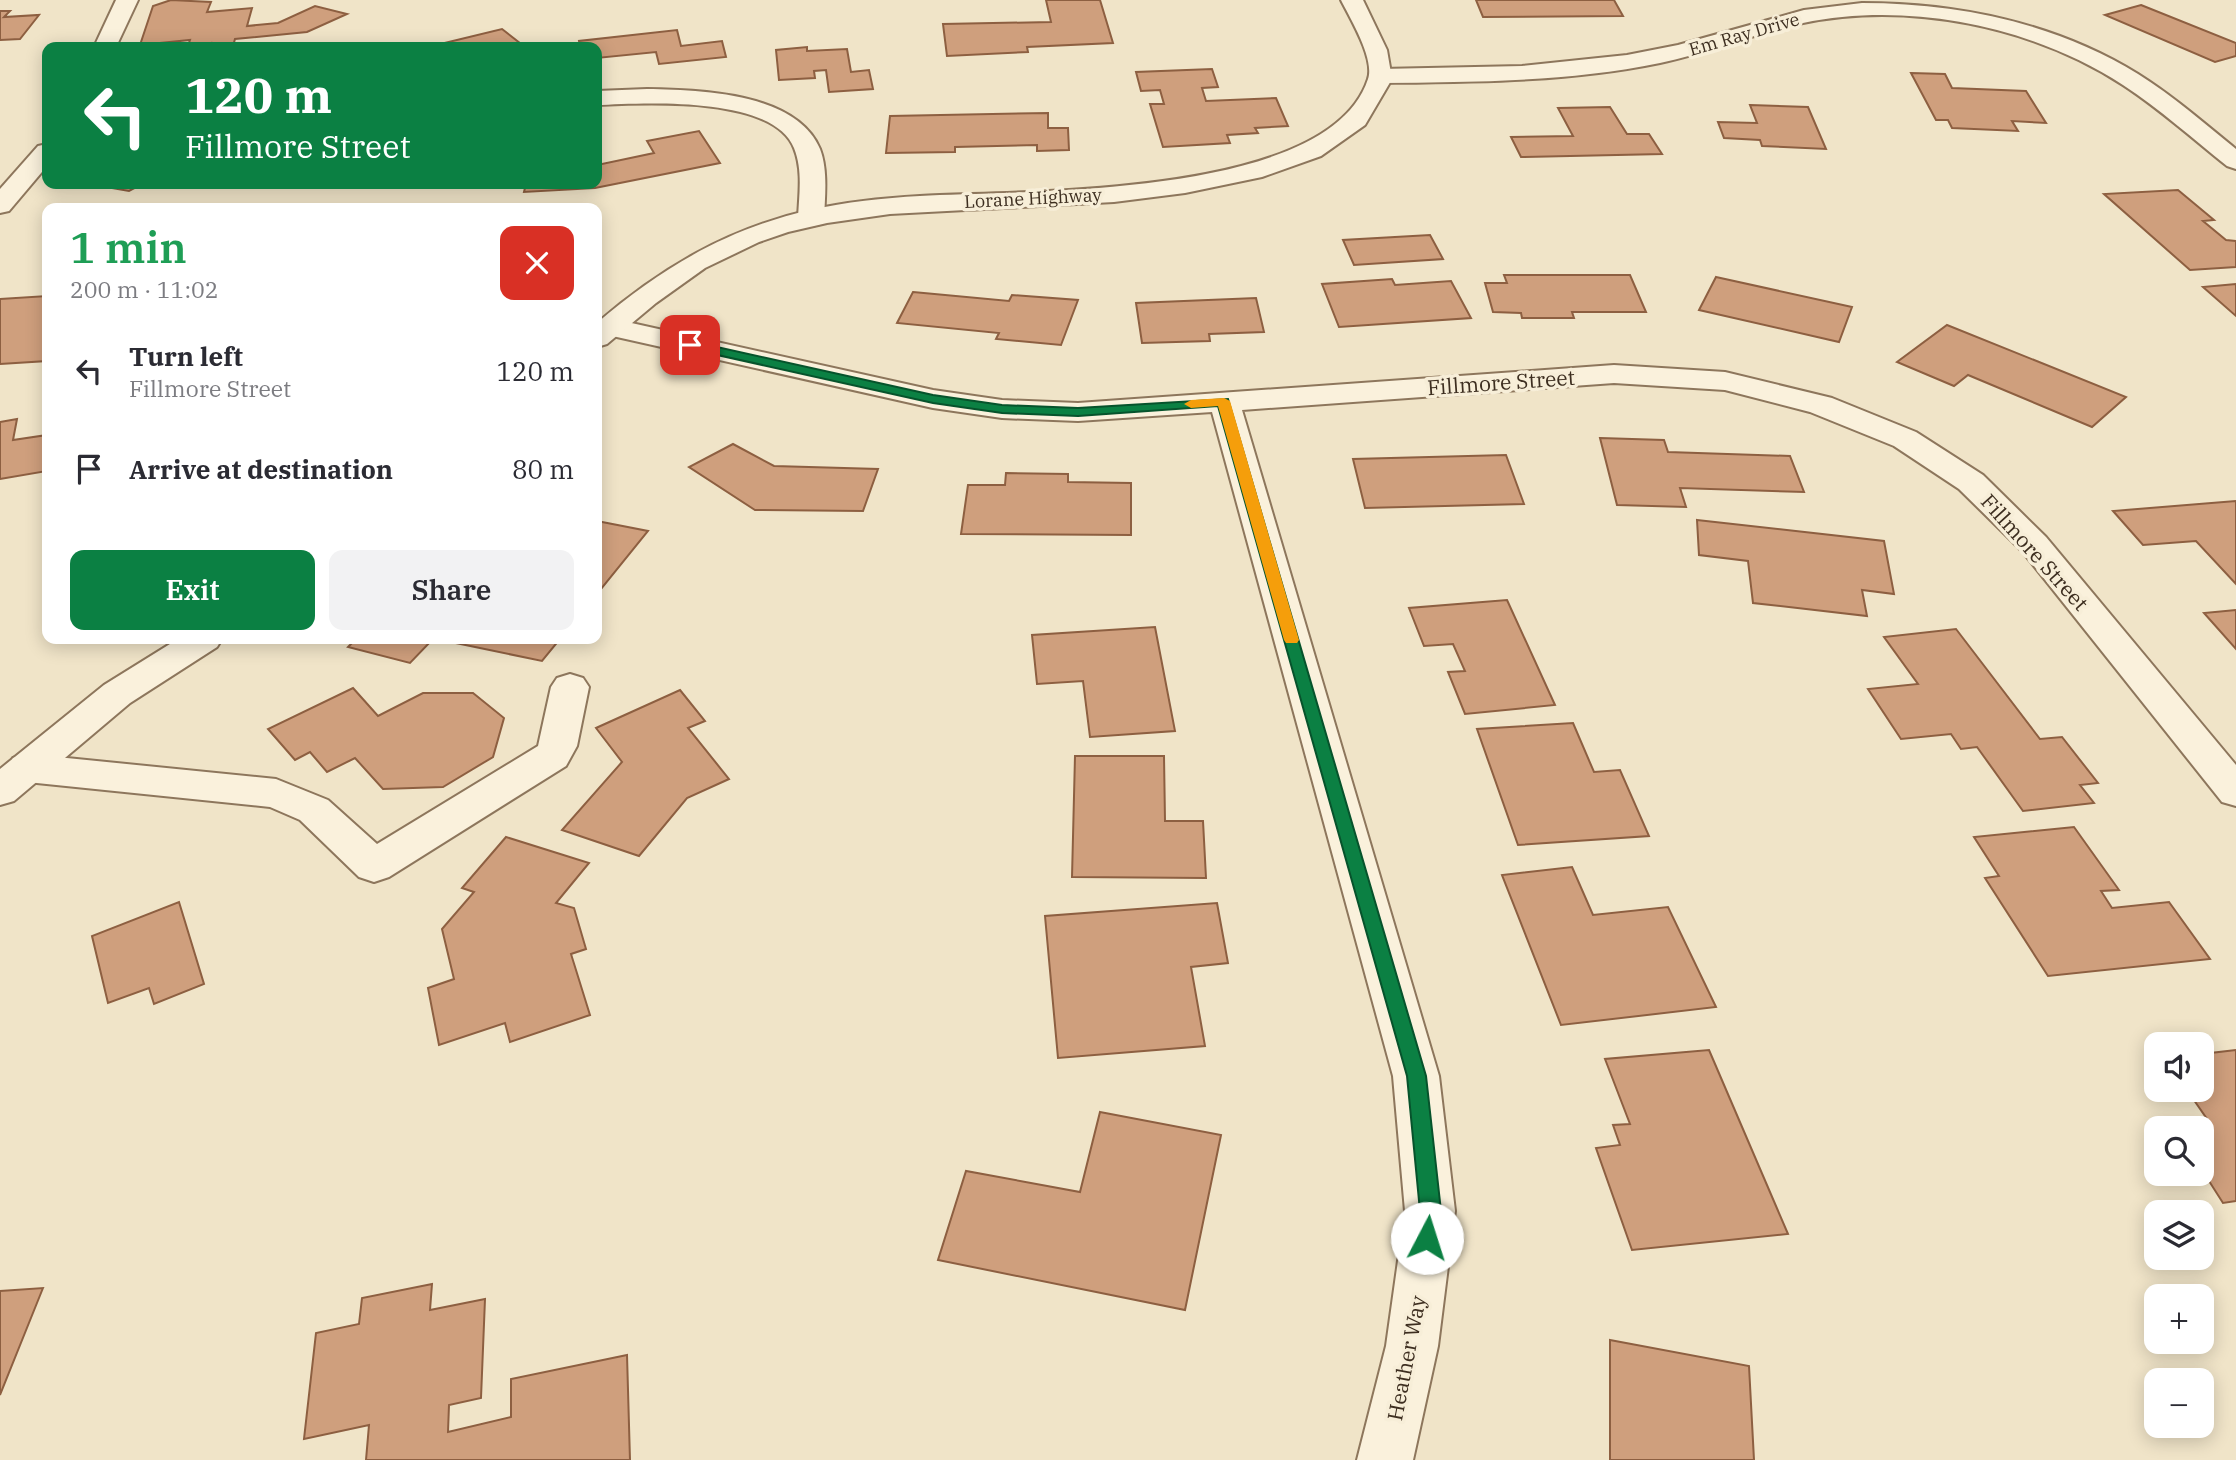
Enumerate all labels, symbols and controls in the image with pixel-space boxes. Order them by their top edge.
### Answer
street label: Em Ray Drive [1686,7,1802,61]
text: 120 m [185,63,332,126]
icon: left [70,70,161,161]
text: Fillmore Street [185,125,411,167]
street label: Lorane Highway [964,183,1103,213]
text: 1 min [70,220,187,275]
button: close [500,226,574,300]
text: 200 m · 11:02 [70,274,219,304]
pin [660,315,720,375]
icon: arrive [671,326,709,364]
text: Turn left [129,339,243,373]
icon: left [70,352,108,390]
text: 120 m [496,354,574,388]
street label: Fillmore Street [1426,363,1576,401]
text: Fillmore Street [129,373,291,403]
icon: arrive [70,450,108,488]
text: Arrive at destination [129,452,393,486]
text: 80 m [512,452,574,486]
street label: Fillmore Street [1975,488,2095,616]
button: Exit [70,550,315,630]
button: Share [329,550,574,630]
map controls [2144,1032,2214,1438]
button: sound [2144,1032,2214,1102]
button: search [2144,1116,2214,1186]
button: layers [2144,1200,2214,1270]
position arrow [1390,1201,1464,1275]
button: + [2144,1284,2214,1354]
street label: Heather Way [1380,1292,1432,1423]
button: − [2144,1368,2214,1438]

